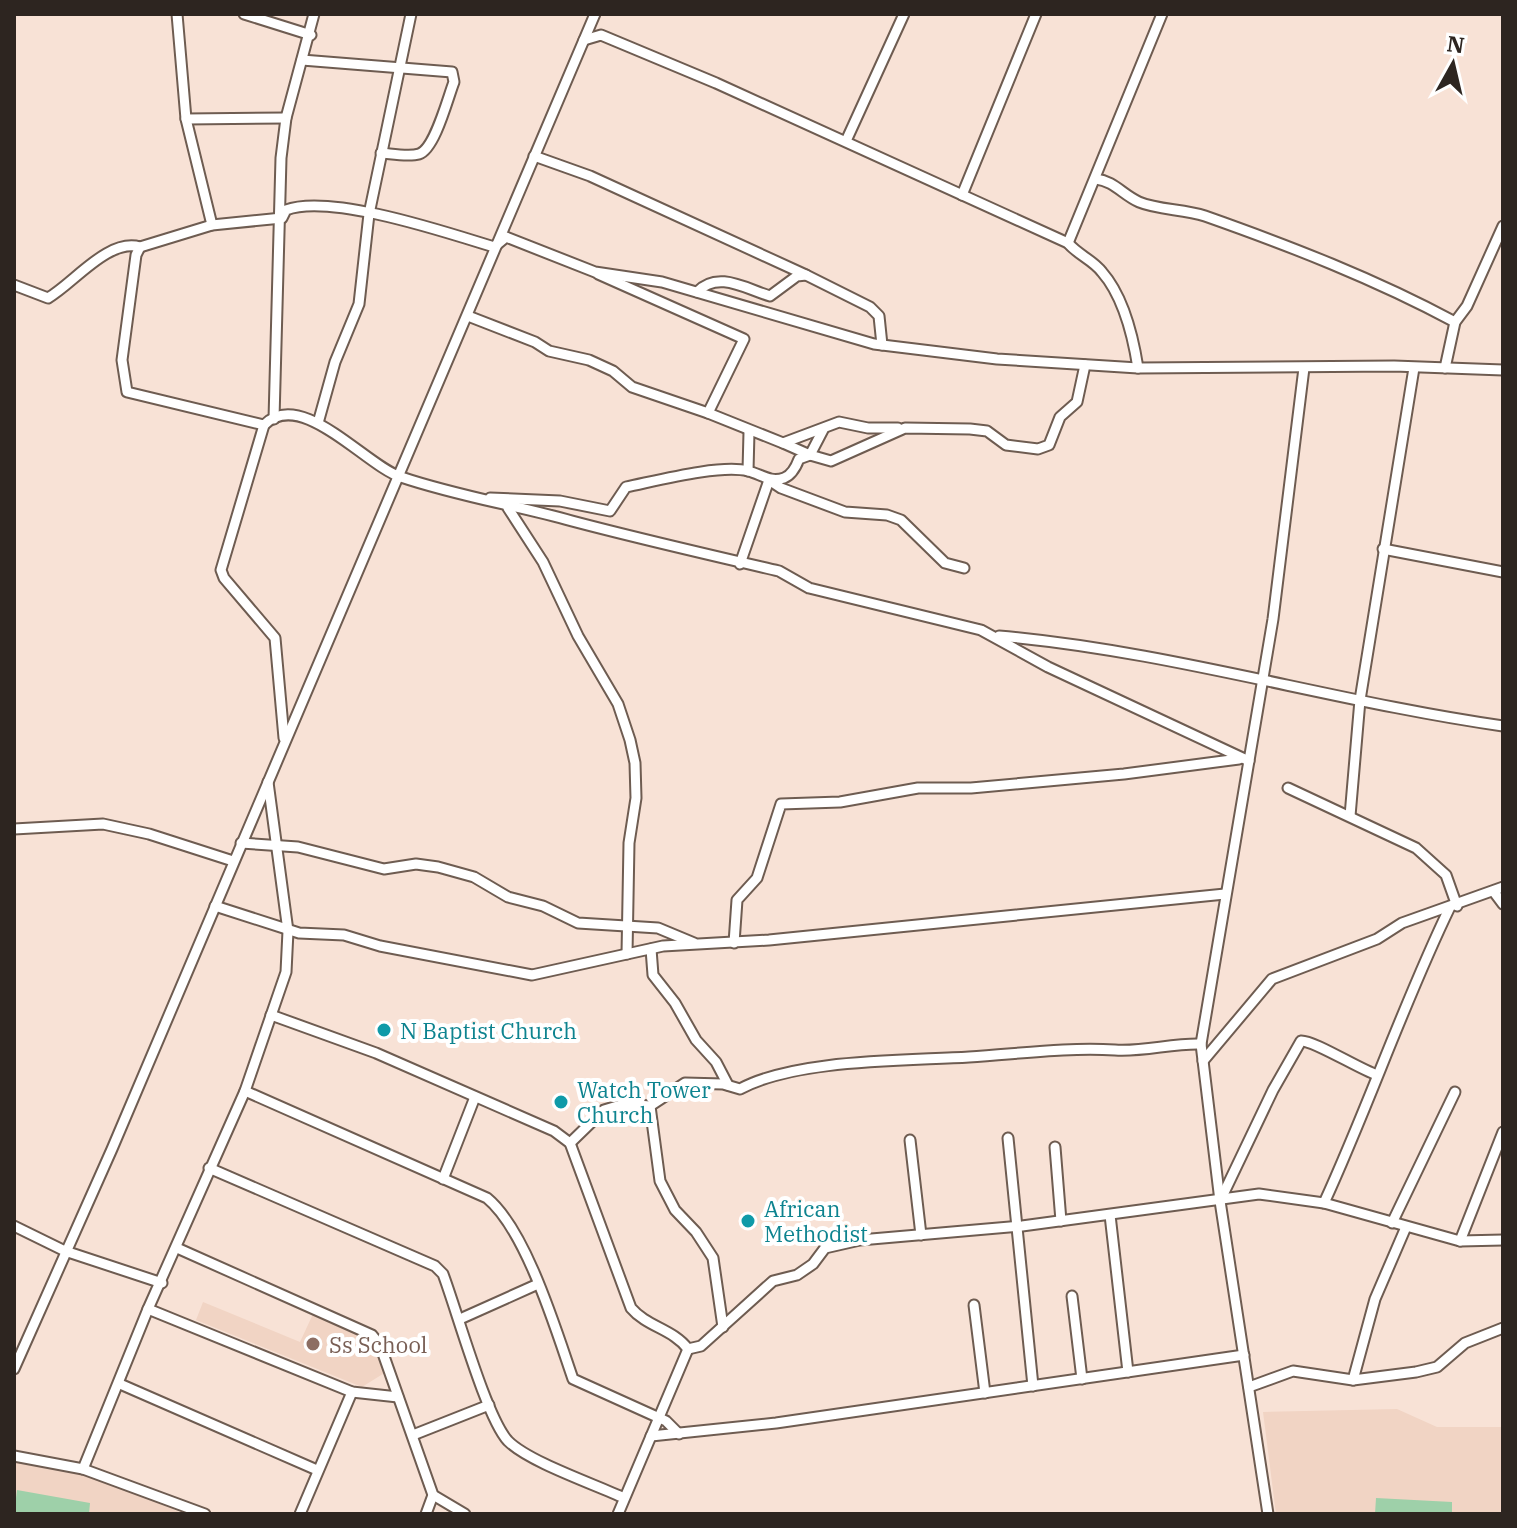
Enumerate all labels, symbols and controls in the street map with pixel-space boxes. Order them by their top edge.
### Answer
north arrow [1413,24,1493,104]
text: N [1445,28,1466,59]
place label: N Baptist Church [400,1016,577,1045]
marker: N Baptist Church [375,1021,393,1039]
place label: Watch Tower Church [577,1075,711,1129]
marker: Watch Tower Church [552,1093,570,1111]
place label: African Methodist [764,1194,868,1248]
marker: African Methodist [739,1212,757,1230]
place label: Ss School [329,1330,427,1359]
marker: Ss School [304,1335,322,1353]

